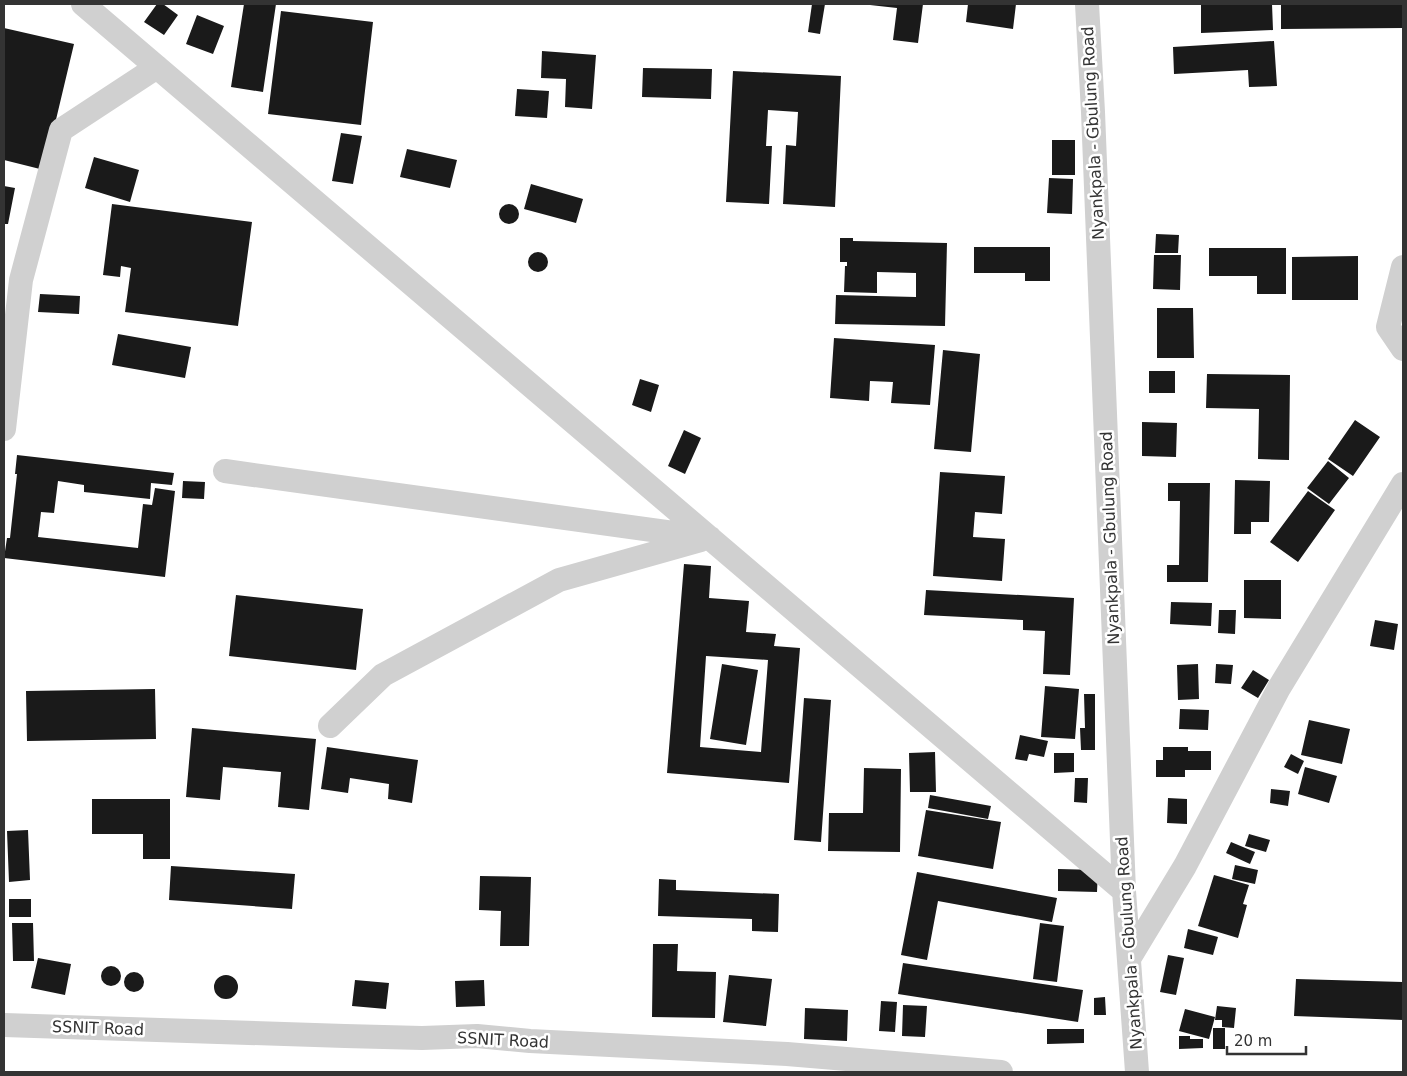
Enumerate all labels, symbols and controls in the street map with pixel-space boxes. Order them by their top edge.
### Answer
street label: Nyankpala - Gbulung Road [1078,26,1108,240]
street label: Nyankpala - Gbulung Road [1097,431,1123,645]
street label: Nyankpala - Gbulung Road [1112,836,1146,1050]
street label: SSNIT Road [52,1017,144,1039]
scale bar [1227,1024,1306,1056]
street label: SSNIT Road [457,1028,549,1052]
text: 20 m [1234,1032,1272,1050]

